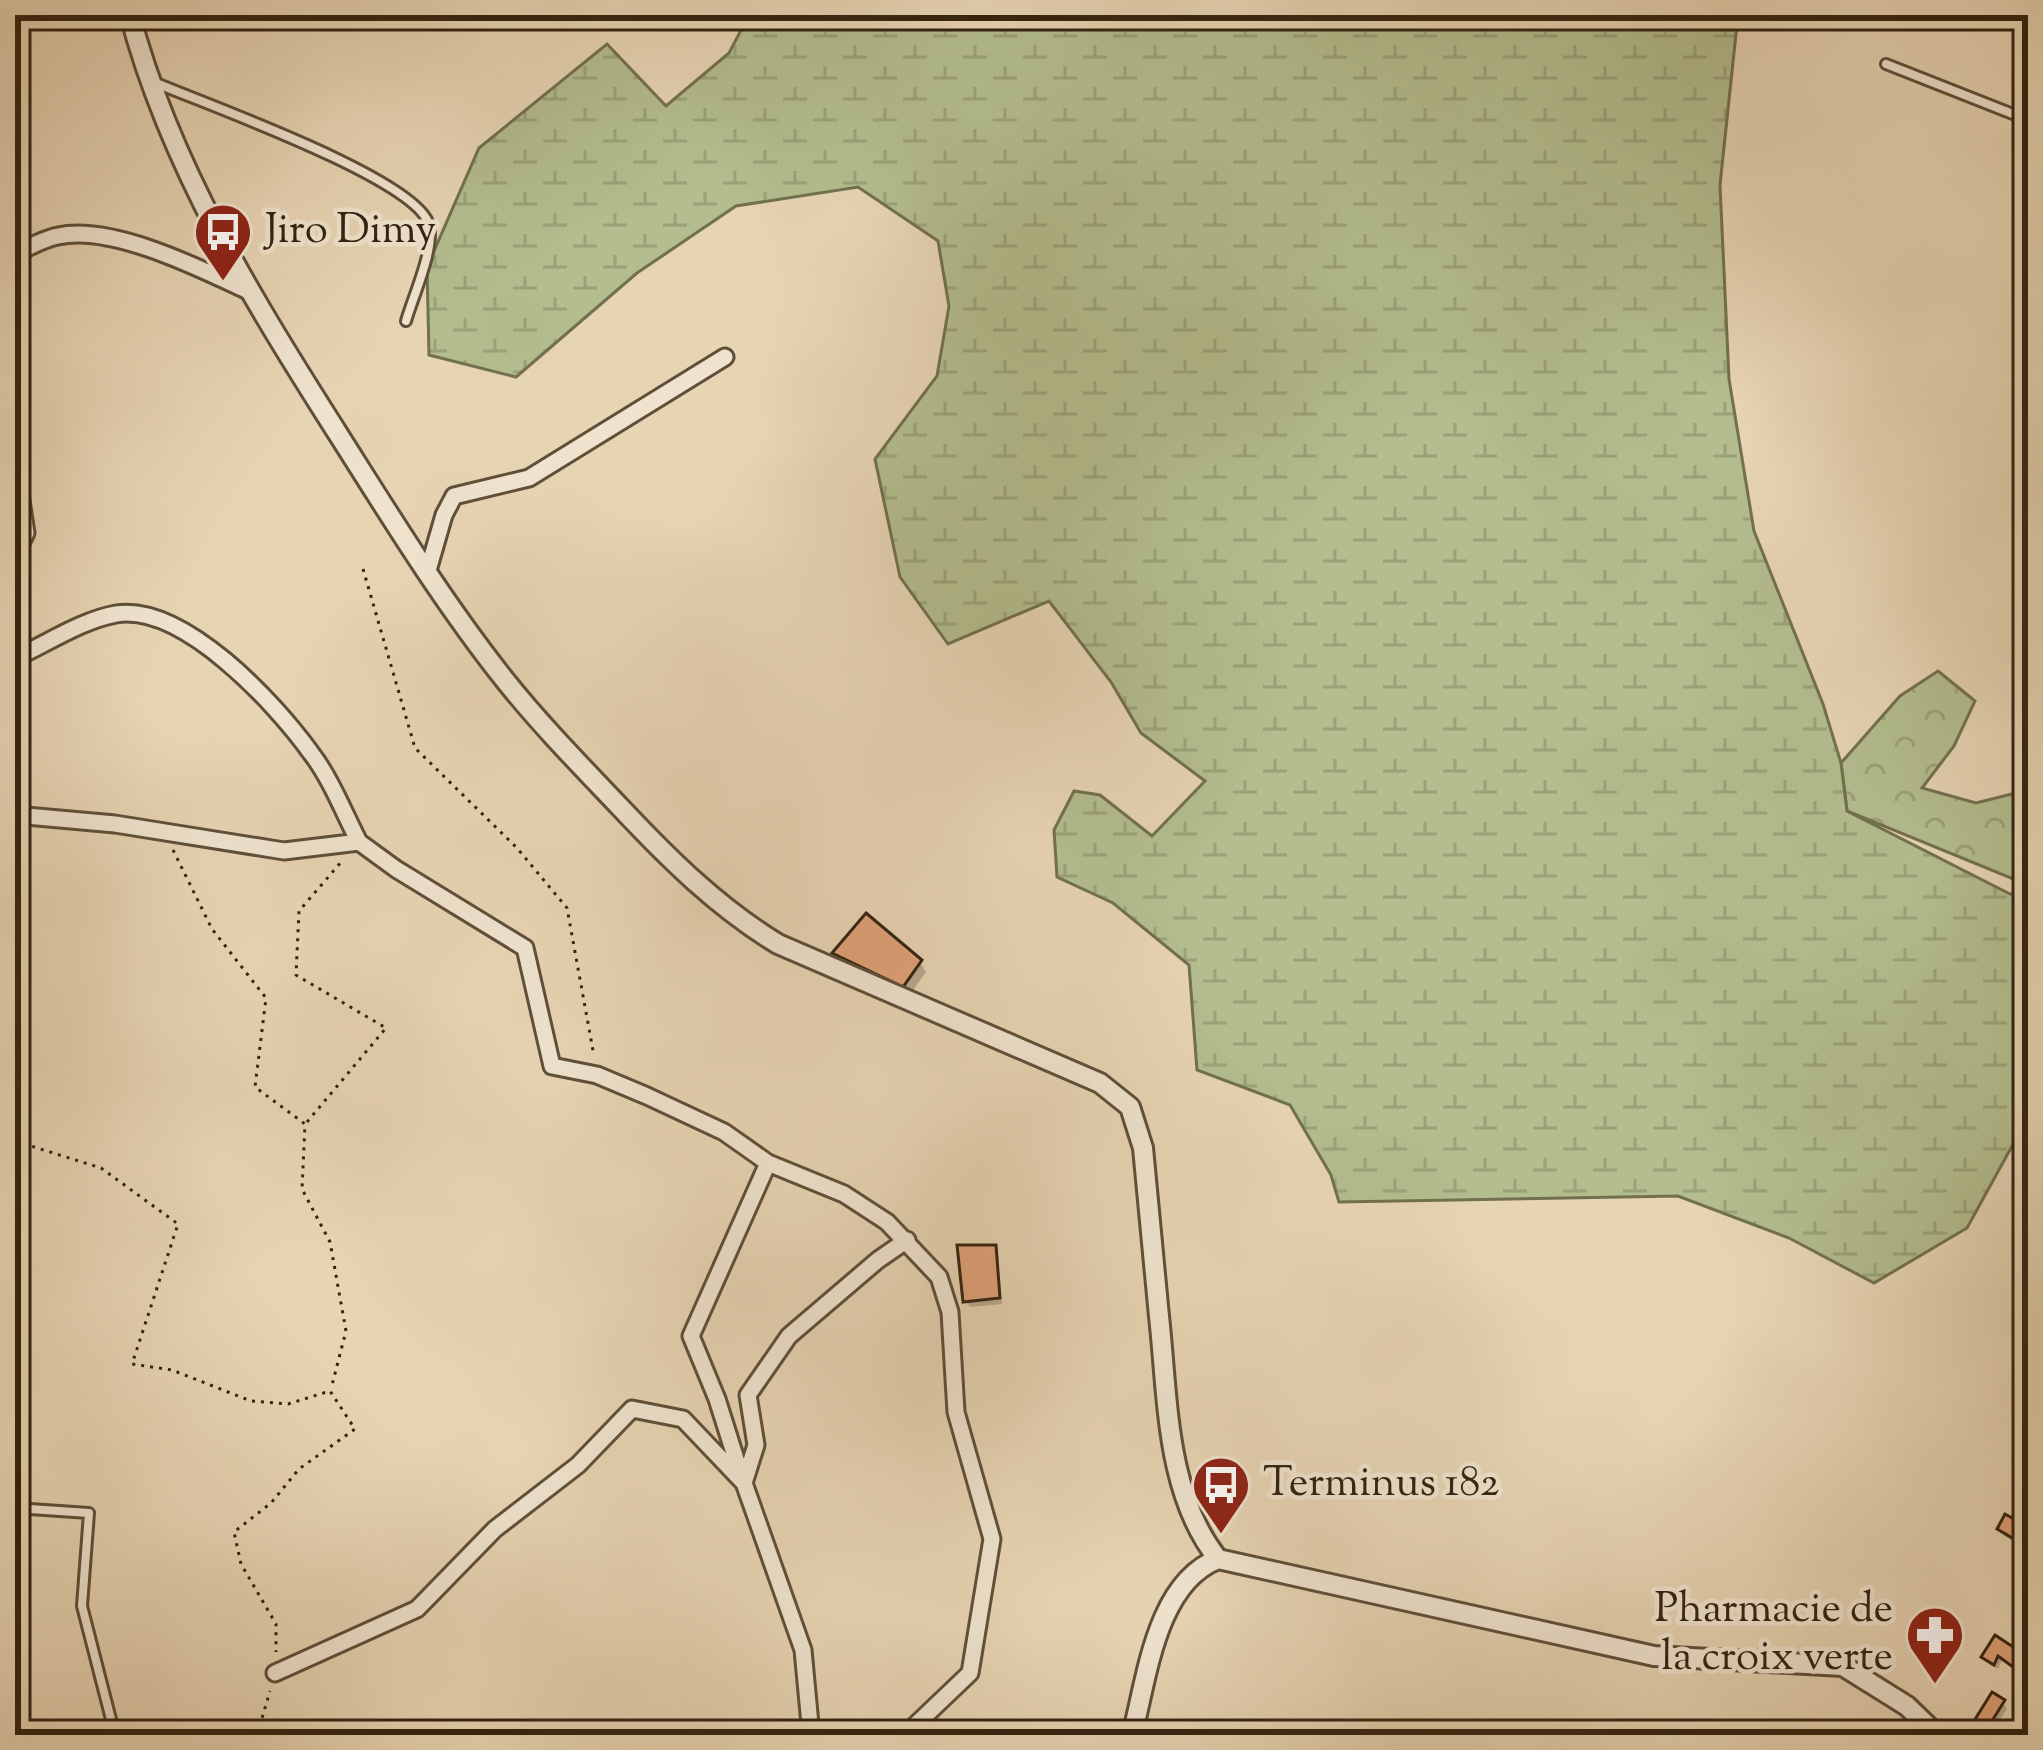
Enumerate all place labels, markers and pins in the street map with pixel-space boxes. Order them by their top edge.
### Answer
bus stop icon: Jiro Dimy [192,201,254,283]
place label: Jiro Dimy [263,202,436,262]
bus stop icon: Terminus 182 [1190,1454,1252,1536]
place label: Terminus 182 [1263,1455,1499,1515]
place label: Pharmacie de la croix verte [1655,1581,1893,1689]
pharmacy icon: Pharmacie de la croix verte [1904,1604,1966,1686]

